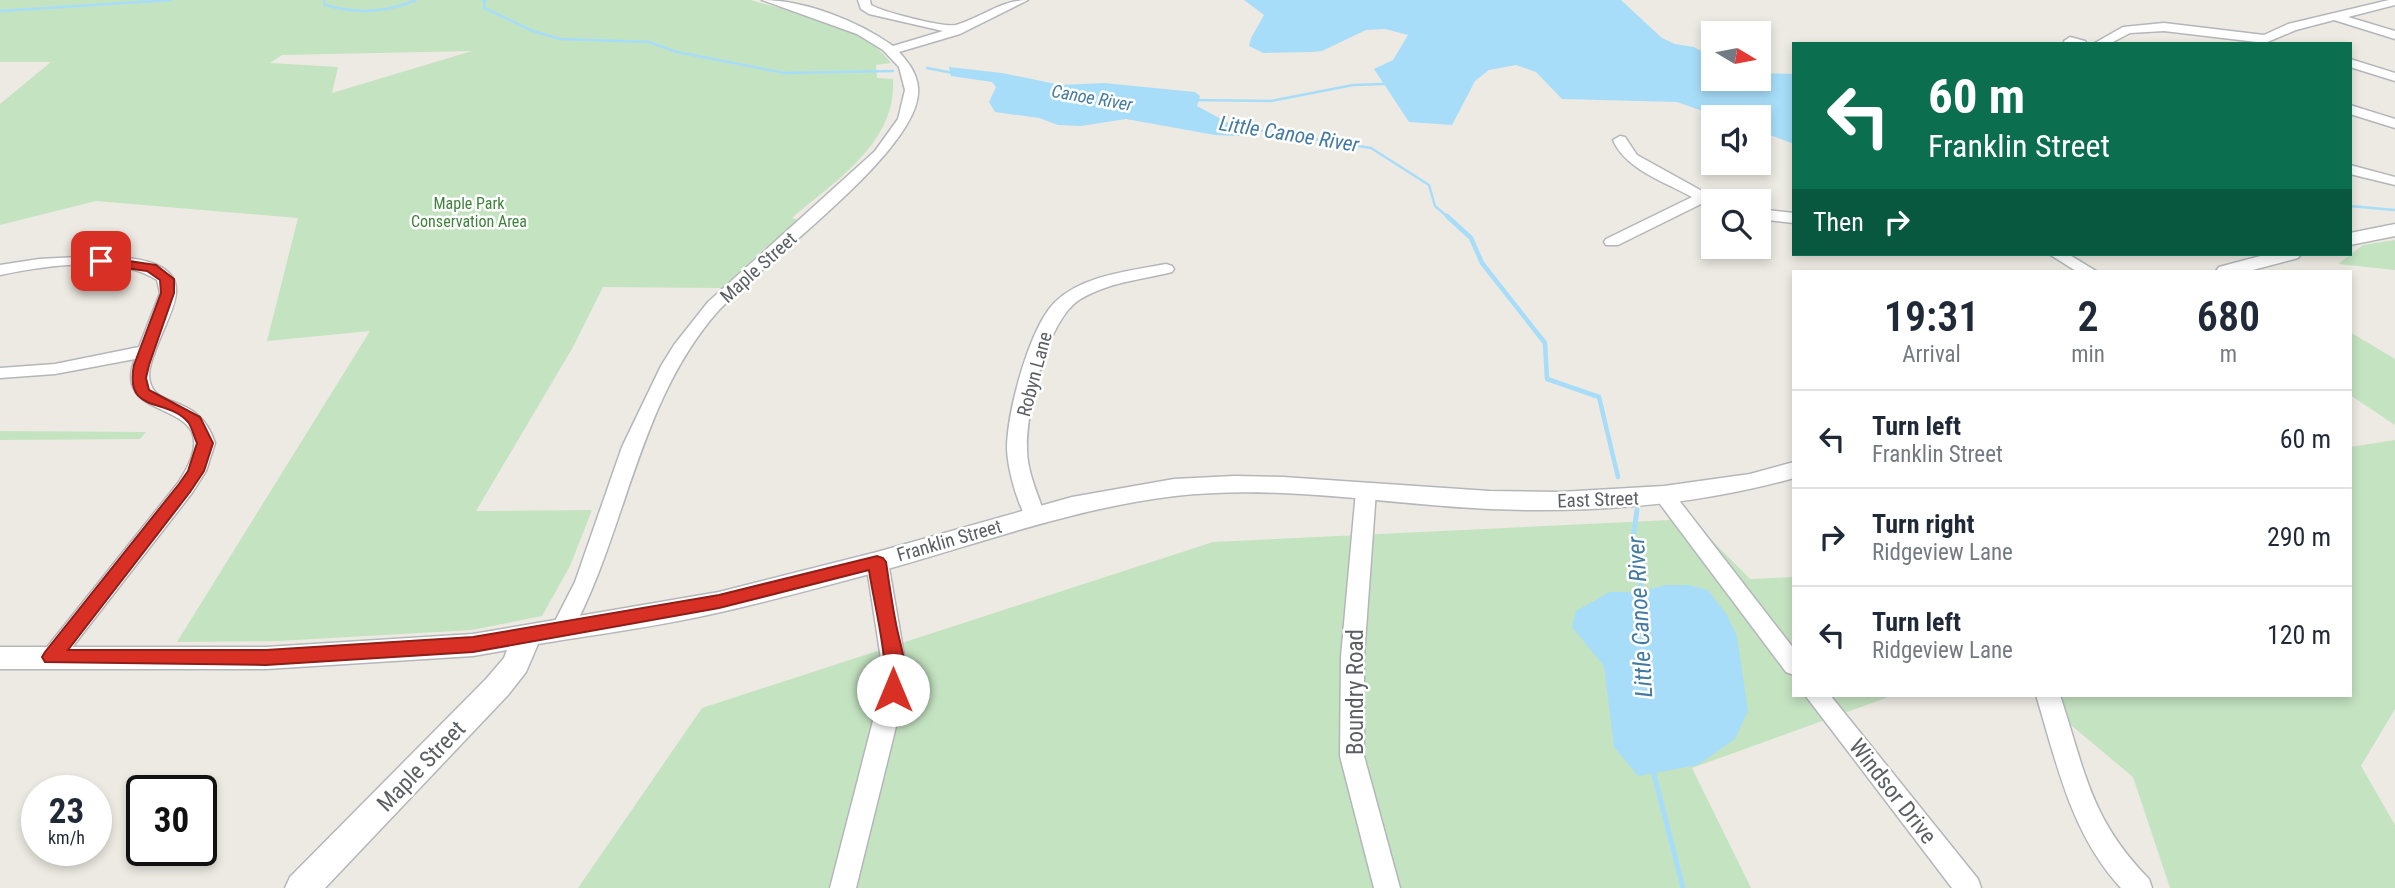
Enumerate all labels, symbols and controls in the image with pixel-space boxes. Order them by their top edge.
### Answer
north arrow [1701,21,1771,91]
map controls [1701,21,1771,259]
text: 60 m [1928,68,2025,125]
icon: left [1813,70,1904,161]
water label: Canoe River [1050,80,1135,115]
button: sound [1701,105,1771,175]
water label: Little Canoe River [1218,111,1361,157]
text: Franklin Street [1928,127,2110,165]
button: search [1701,189,1771,259]
park label: Maple Park Conservation Area [411,194,527,231]
icon: right [1878,203,1916,241]
text: Then [1813,207,1864,237]
street label: Maple Street [715,227,801,308]
pin [71,231,131,291]
icon: arrive [82,242,120,280]
text: 19:31 [1884,292,1979,341]
text: 2 [2078,292,2099,341]
text: 680 [2197,292,2260,341]
street label: Robyn Lane [1012,329,1057,419]
text: Arrival [1902,341,1961,368]
text: min [2071,341,2105,368]
text: m [2220,341,2237,368]
text: Turn left [1872,411,1961,441]
icon: left [1813,420,1851,458]
text: 60 m [2280,424,2331,454]
text: Franklin Street [1872,441,2003,468]
street label: East Street [1557,487,1639,512]
text: Turn right [1872,509,1974,539]
street label: Franklin Street [894,515,1004,566]
icon: right [1813,518,1851,556]
text: 290 m [2267,522,2331,552]
water label: Little Canoe River [1622,535,1658,698]
text: Ridgeview Lane [1872,539,2013,566]
text: Turn left [1872,607,1961,637]
icon: left [1813,616,1851,654]
text: 120 m [2267,620,2331,650]
street label: Boundry Road [1342,629,1369,755]
text: Ridgeview Lane [1872,637,2013,664]
position arrow [856,653,930,727]
street label: Maple Street [372,716,471,817]
street label: Windsor Drive [1843,734,1942,849]
speed limit sign: 30 [126,775,217,866]
text: 23 [49,791,84,832]
text: km/h [48,827,85,848]

